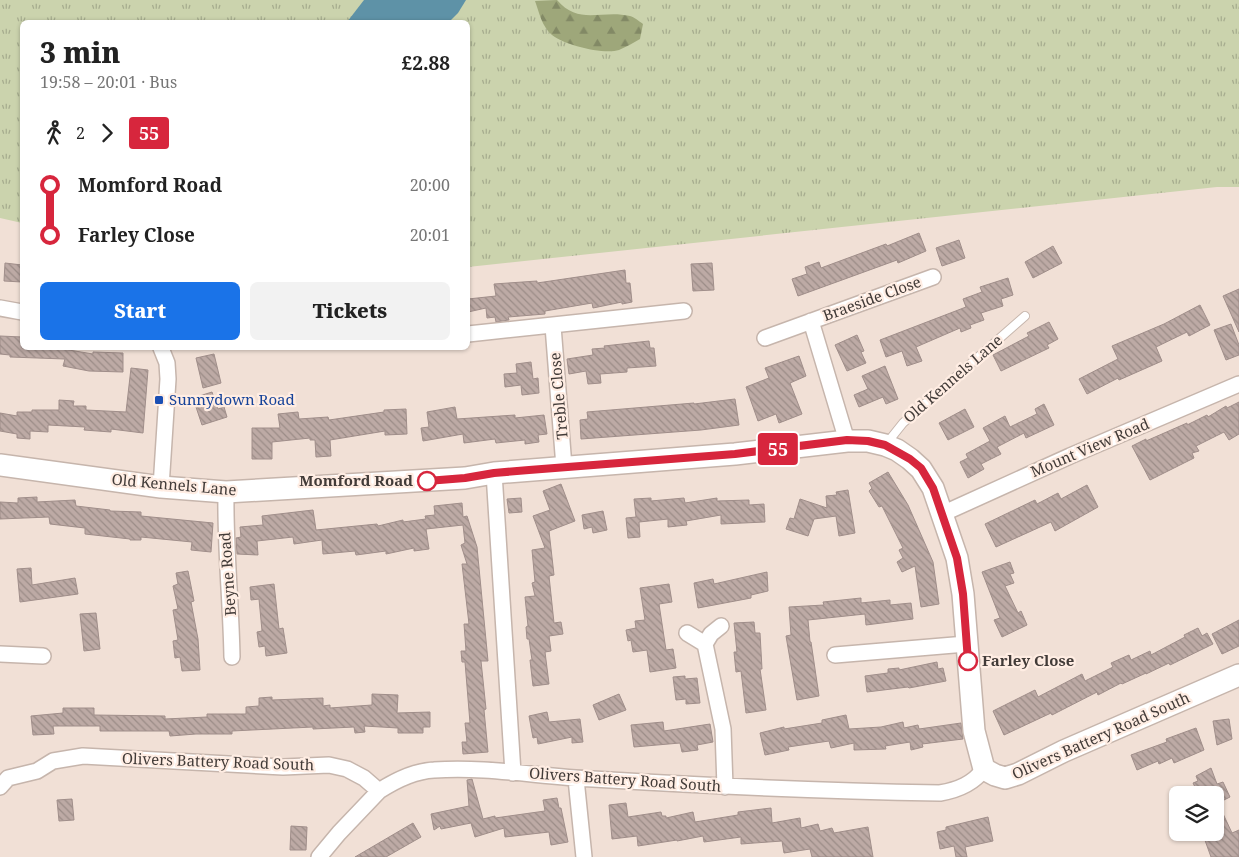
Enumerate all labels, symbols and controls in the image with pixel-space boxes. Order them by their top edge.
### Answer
text: 3 min [40,33,120,71]
text: £2.88 [402,50,450,76]
text: 19:58 – 20:01 · Bus [40,71,177,93]
icon: walk [40,119,68,147]
icon: forward [93,119,121,147]
text: 55 [139,121,159,145]
text: 2 [76,122,85,144]
text: Momford Road [78,172,222,198]
text: 20:00 [410,174,450,196]
text: Farley Close [78,222,195,248]
text: 20:01 [410,224,450,246]
street label: Braeside Close [820,271,924,325]
button: Start [40,282,240,340]
button: Tickets [250,282,450,340]
street label: Old Kennels Lane [899,330,1006,427]
street label: Treble Close [544,352,572,440]
place label: Sunnydown Road [169,389,295,409]
marker: Sunnydown Road [153,394,165,406]
street label: Mount View Road [1027,413,1152,481]
line badge: 55 [756,433,800,465]
text: 55 [768,437,788,461]
street label: Old Kennels Lane [111,469,237,499]
place label: Momford Road [299,470,413,490]
marker: Momford Road [417,471,437,491]
street label: Beyne Road [214,531,240,617]
place label: Farley Close [982,650,1074,670]
marker: Farley Close [958,651,978,671]
street label: Olivers Battery Road South [1009,687,1193,783]
street label: Olivers Battery Road South [121,748,315,774]
street label: Olivers Battery Road South [528,762,722,796]
map controls [1169,786,1224,841]
button: layers [1169,786,1224,841]

